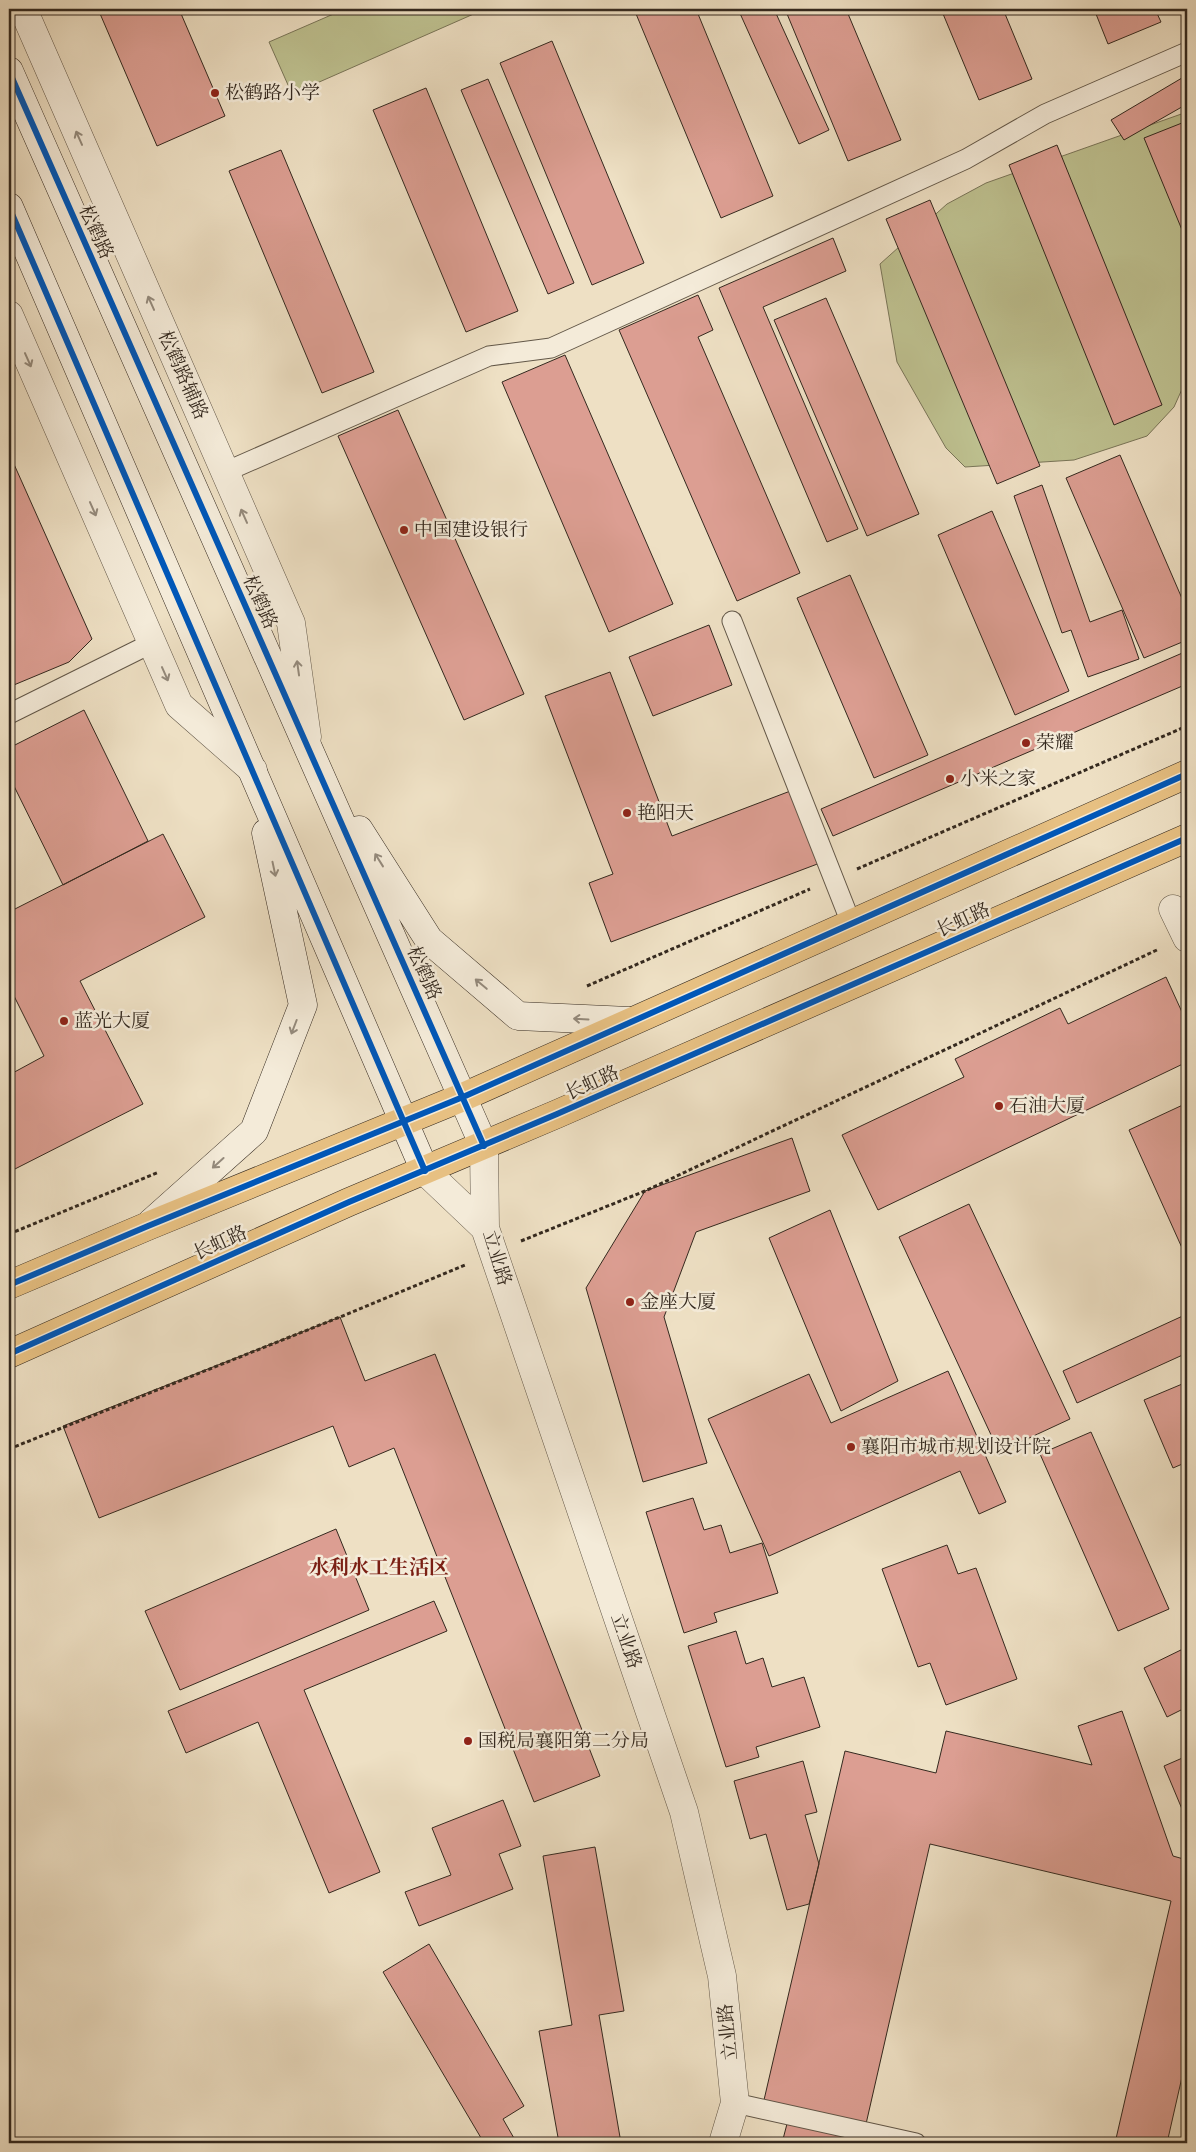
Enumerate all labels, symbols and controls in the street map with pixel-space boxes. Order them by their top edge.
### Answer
place label: 松鹤路小学 [225,81,320,105]
marker: 松鹤路小学 [209,87,221,99]
one-way arrow [74,131,83,146]
street label: 松鹤路 [73,201,119,263]
one-way arrow [146,296,156,311]
street label: 松鹤路辅路 [153,327,213,423]
one-way arrow [24,352,34,367]
one-way arrow [89,501,99,516]
one-way arrow [239,509,249,524]
place label: 中国建设银行 [414,518,528,542]
marker: 中国建设银行 [398,524,410,536]
street label: 松鹤路 [237,571,283,633]
one-way arrow [292,660,302,676]
one-way arrow [162,666,171,681]
place label: 荣耀 [1036,731,1074,755]
marker: 荣耀 [1020,737,1032,749]
place label: 小米之家 [960,767,1036,791]
marker: 小米之家 [944,773,956,785]
place label: 艳阳天 [637,801,694,825]
marker: 艳阳天 [621,807,633,819]
one-way arrow [373,854,383,868]
one-way arrow [270,861,279,877]
street label: 长虹路 [932,897,994,943]
street label: 松鹤路 [401,942,447,1004]
one-way arrow [475,978,488,990]
place label: 蓝光大厦 [74,1009,150,1033]
one-way arrow [573,1014,589,1023]
marker: 蓝光大厦 [58,1015,70,1027]
one-way arrow [289,1019,299,1034]
street label: 长虹路 [561,1060,623,1106]
place label: 石油大厦 [1009,1094,1085,1118]
marker: 石油大厦 [993,1100,1005,1112]
one-way arrow [211,1157,224,1169]
street label: 长虹路 [189,1220,251,1266]
street label: 立业路 [477,1227,517,1289]
place label: 金座大厦 [640,1290,716,1314]
marker: 金座大厦 [624,1296,636,1308]
place label: 襄阳市城市规划设计院 [861,1435,1051,1459]
marker: 襄阳市城市规划设计院 [845,1441,857,1453]
district label: 水利水工生活区 [309,1556,449,1581]
street label: 立业路 [605,1610,647,1672]
place label: 国税局襄阳第二分局 [478,1729,649,1753]
marker: 国税局襄阳第二分局 [462,1735,474,1747]
street label: 立业路 [713,2002,743,2062]

